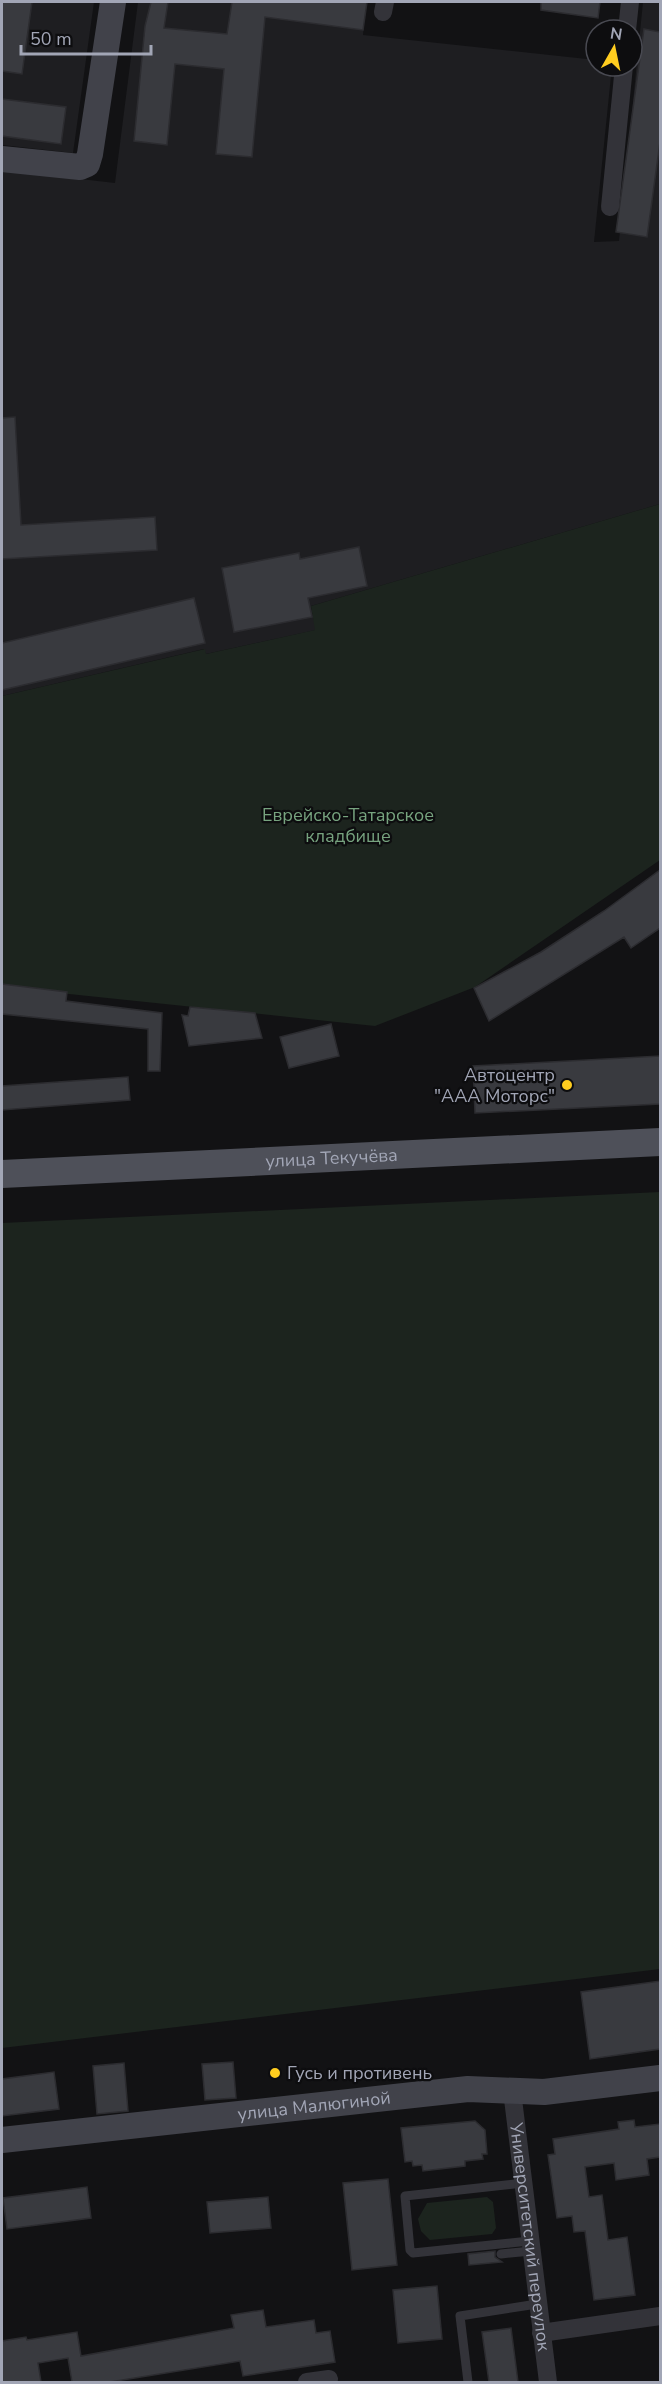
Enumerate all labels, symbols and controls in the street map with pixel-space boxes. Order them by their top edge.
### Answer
scale bar [21,18,152,56]
north arrow [584,18,644,78]
text: N [609,22,624,46]
text: 50 m [30,27,72,51]
park label: Еврейско-Татарское кладбище [262,803,434,848]
place label: Автоцентр "ААА Моторс" [434,1063,555,1108]
marker: Автоцентр "ААА Моторс" [560,1078,574,1092]
street label: улица Текучёва [265,1143,398,1173]
place label: Гусь и противень [287,2061,432,2085]
marker: Гусь и противень [268,2066,282,2080]
street label: улица Малюгиной [236,2086,392,2126]
street label: Университетский переулок [504,2120,556,2353]

